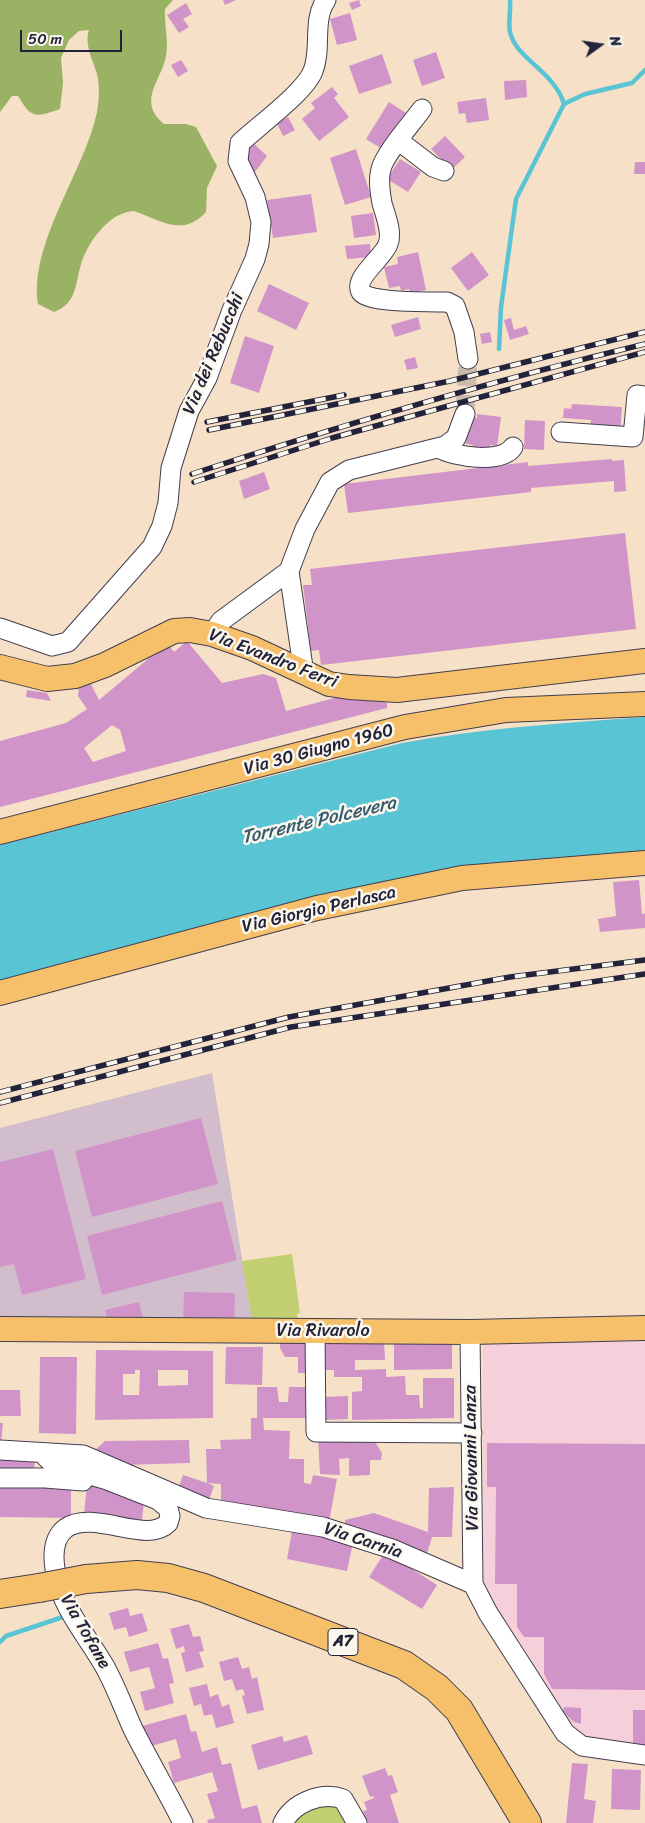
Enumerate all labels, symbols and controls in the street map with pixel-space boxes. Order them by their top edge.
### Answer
scale bar [22,20,125,52]
north arrow [575,20,625,70]
text: 50 m [28,26,62,52]
text: N [602,34,628,49]
street label: Via dei Rebucchi [179,290,249,418]
street label: Via Evandro Ferri [206,625,340,693]
street label: Via 30 Giugno 1960 [242,720,396,780]
water label: Torrente Polcevera [240,792,398,850]
street label: Via Giorgio Perlasca [240,882,398,938]
street label: Via Rivarolo [276,1320,370,1342]
street label: Via Giovanni Lanza [460,1385,484,1531]
street label: Via Carnia [321,1518,405,1564]
street label: Via Tofane [55,1591,115,1673]
road number: A7 [328,1628,358,1655]

